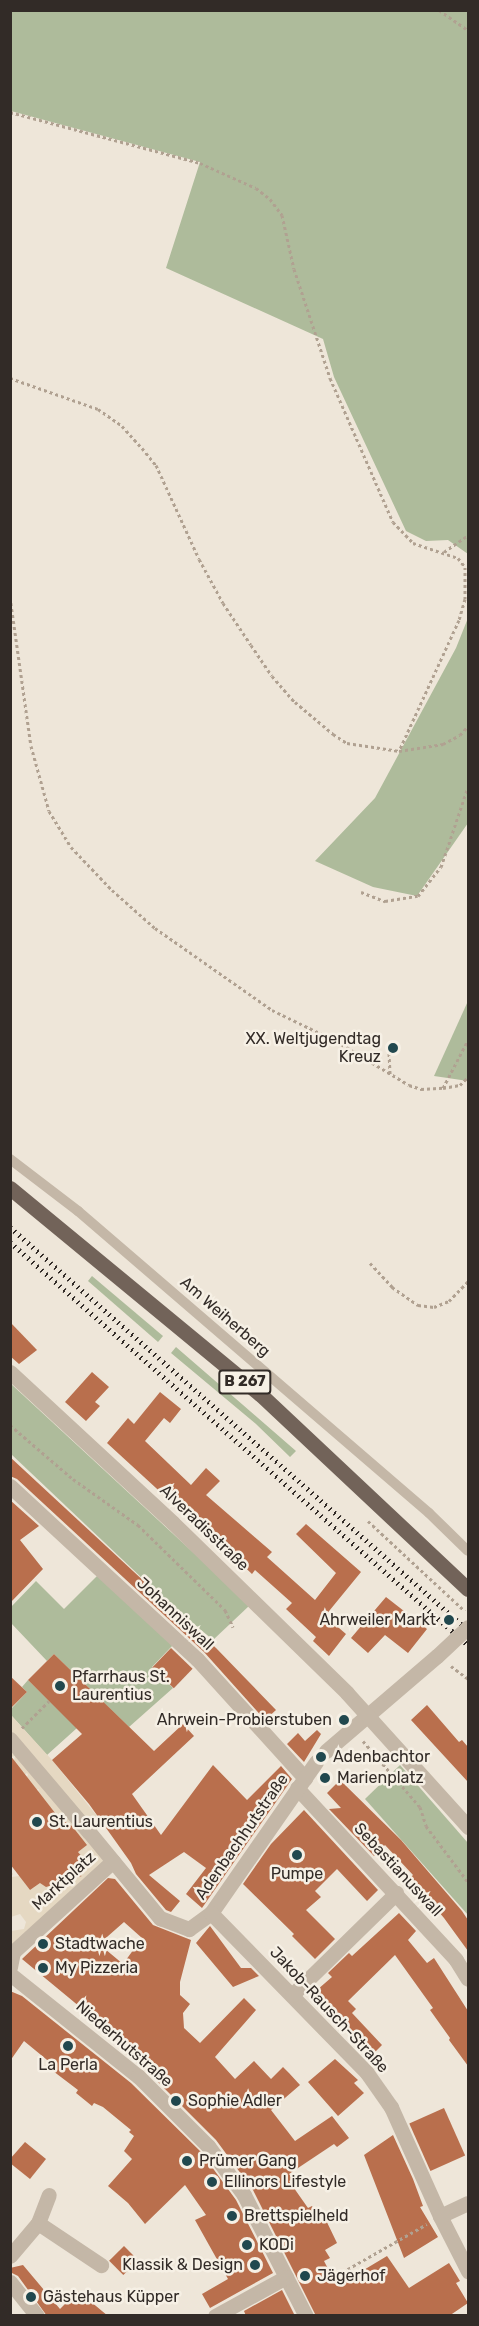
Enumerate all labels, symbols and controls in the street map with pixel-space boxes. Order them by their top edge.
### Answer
place label: XX. Weltjugendtag Kreuz [245,1029,381,1067]
marker: XX. Weltjugendtag Kreuz [386,1041,400,1055]
street label: Am Weiherberg [176,1273,274,1361]
road number: B 267 [218,1370,272,1394]
street label: Alveradisstraße [156,1481,252,1575]
street label: Johanniswall [133,1573,217,1655]
place label: Ahrweiler Markt [319,1610,436,1630]
marker: Ahrweiler Markt [440,1611,458,1629]
place label: Pfarrhaus St. Laurentius [72,1667,170,1705]
marker: Pfarrhaus St. Laurentius [53,1679,67,1693]
place label: Ahrwein-Probierstuben [157,1710,332,1730]
marker: Ahrwein-Probierstuben [337,1713,351,1727]
place label: Adenbachtor [333,1747,430,1767]
marker: Adenbachtor [314,1750,328,1764]
place label: Marienplatz [337,1768,424,1788]
street label: Adenbachhutstraße [191,1770,293,1904]
marker: Marienplatz [318,1771,332,1785]
place label: St. Laurentius [49,1812,153,1832]
marker: St. Laurentius [30,1815,44,1829]
street label: Sebastianuswall [350,1819,446,1921]
street label: Marktplatz [28,1848,100,1914]
marker: Pumpe [290,1848,304,1862]
place label: Pumpe [271,1864,323,1884]
place label: Stadtwache [55,1934,145,1954]
marker: Stadtwache [36,1937,50,1951]
street label: Jakob-Rausch-Straße [265,1943,393,2077]
place label: My Pizzeria [55,1958,139,1978]
marker: My Pizzeria [36,1961,50,1975]
street label: Niederhutstraße [72,1997,176,2091]
marker: La Perla [61,2039,75,2053]
place label: La Perla [38,2055,98,2075]
place label: Sophie Adler [188,2091,282,2111]
marker: Sophie Adler [169,2094,183,2108]
place label: Prümer Gang [199,2151,297,2171]
marker: Prümer Gang [180,2154,194,2168]
place label: Ellinors Lifestyle [224,2172,346,2192]
marker: Ellinors Lifestyle [205,2175,219,2189]
place label: Brettspielheld [244,2206,349,2226]
marker: Brettspielheld [225,2209,239,2223]
place label: KODi [259,2235,294,2255]
marker: KODi [240,2238,254,2252]
place label: Klassik & Design [122,2255,243,2275]
marker: Klassik & Design [248,2258,262,2272]
place label: Jägerhof [317,2266,385,2286]
marker: Jägerhof [298,2269,312,2283]
place label: Gästehaus Küpper [43,2287,179,2307]
marker: Gästehaus Küpper [24,2290,38,2304]

